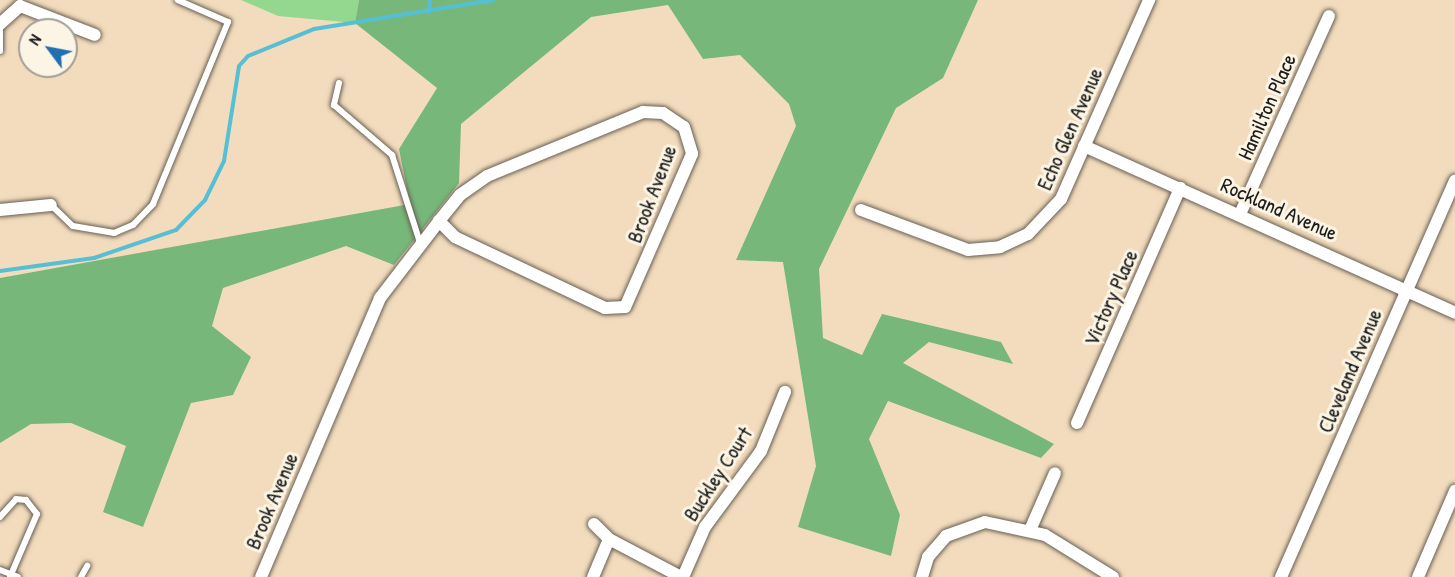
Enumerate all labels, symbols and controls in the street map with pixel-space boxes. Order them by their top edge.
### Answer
north arrow [18,18,78,78]
text: N [23,30,46,49]
street label: Hamilton Place [1232,50,1302,164]
street label: Echo Glen Avenue [1032,64,1108,194]
street label: Brook Avenue [622,142,682,246]
street label: Rockland Avenue [1217,172,1341,246]
street label: Victory Place [1079,246,1143,350]
street label: Cleveland Avenue [1313,305,1387,437]
street label: Buckley Court [678,422,758,526]
street label: Brook Avenue [240,449,304,553]

